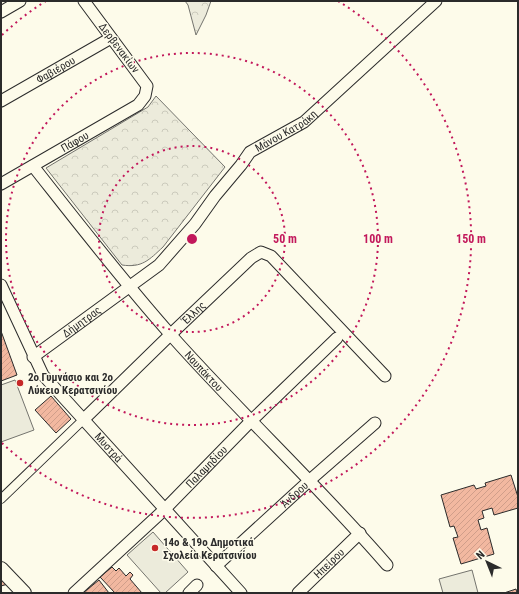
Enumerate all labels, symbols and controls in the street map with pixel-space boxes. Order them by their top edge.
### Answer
street label: Δερβενακίων [96,20,142,76]
street label: Φαβιέρου [34,53,77,86]
street label: Μάνου Κατράκη [253,107,319,154]
street label: Πάφου [58,128,91,155]
centre of rings [185,232,199,246]
text: 50 m [273,232,297,246]
text: 100 m [363,232,393,246]
text: 150 m [456,232,486,246]
street label: Έλλης [178,299,208,328]
street label: Δήμητρας [60,303,103,340]
street label: Ναυπάκτου [182,348,226,394]
place label: 2ο Γυμνάσιο και 2ο Λύκειο Κερατσινίου [28,371,117,397]
marker: 2ο Γυμνάσιο και 2ο Λύκειο Κερατσινίου [15,378,25,388]
street label: Μυστρά [92,430,126,465]
street label: Παλαμηδίου [183,443,230,490]
street label: Άνδρου [278,479,311,510]
place label: 14ο & 19ο Δημοτικά Σχολεία Κερατσινίου [163,536,256,562]
north arrow [467,542,507,582]
marker: 14ο & 19ο Δημοτικά Σχολεία Κερατσινίου [150,543,160,553]
street label: Ηπείρου [311,545,347,581]
text: N [474,548,488,562]

